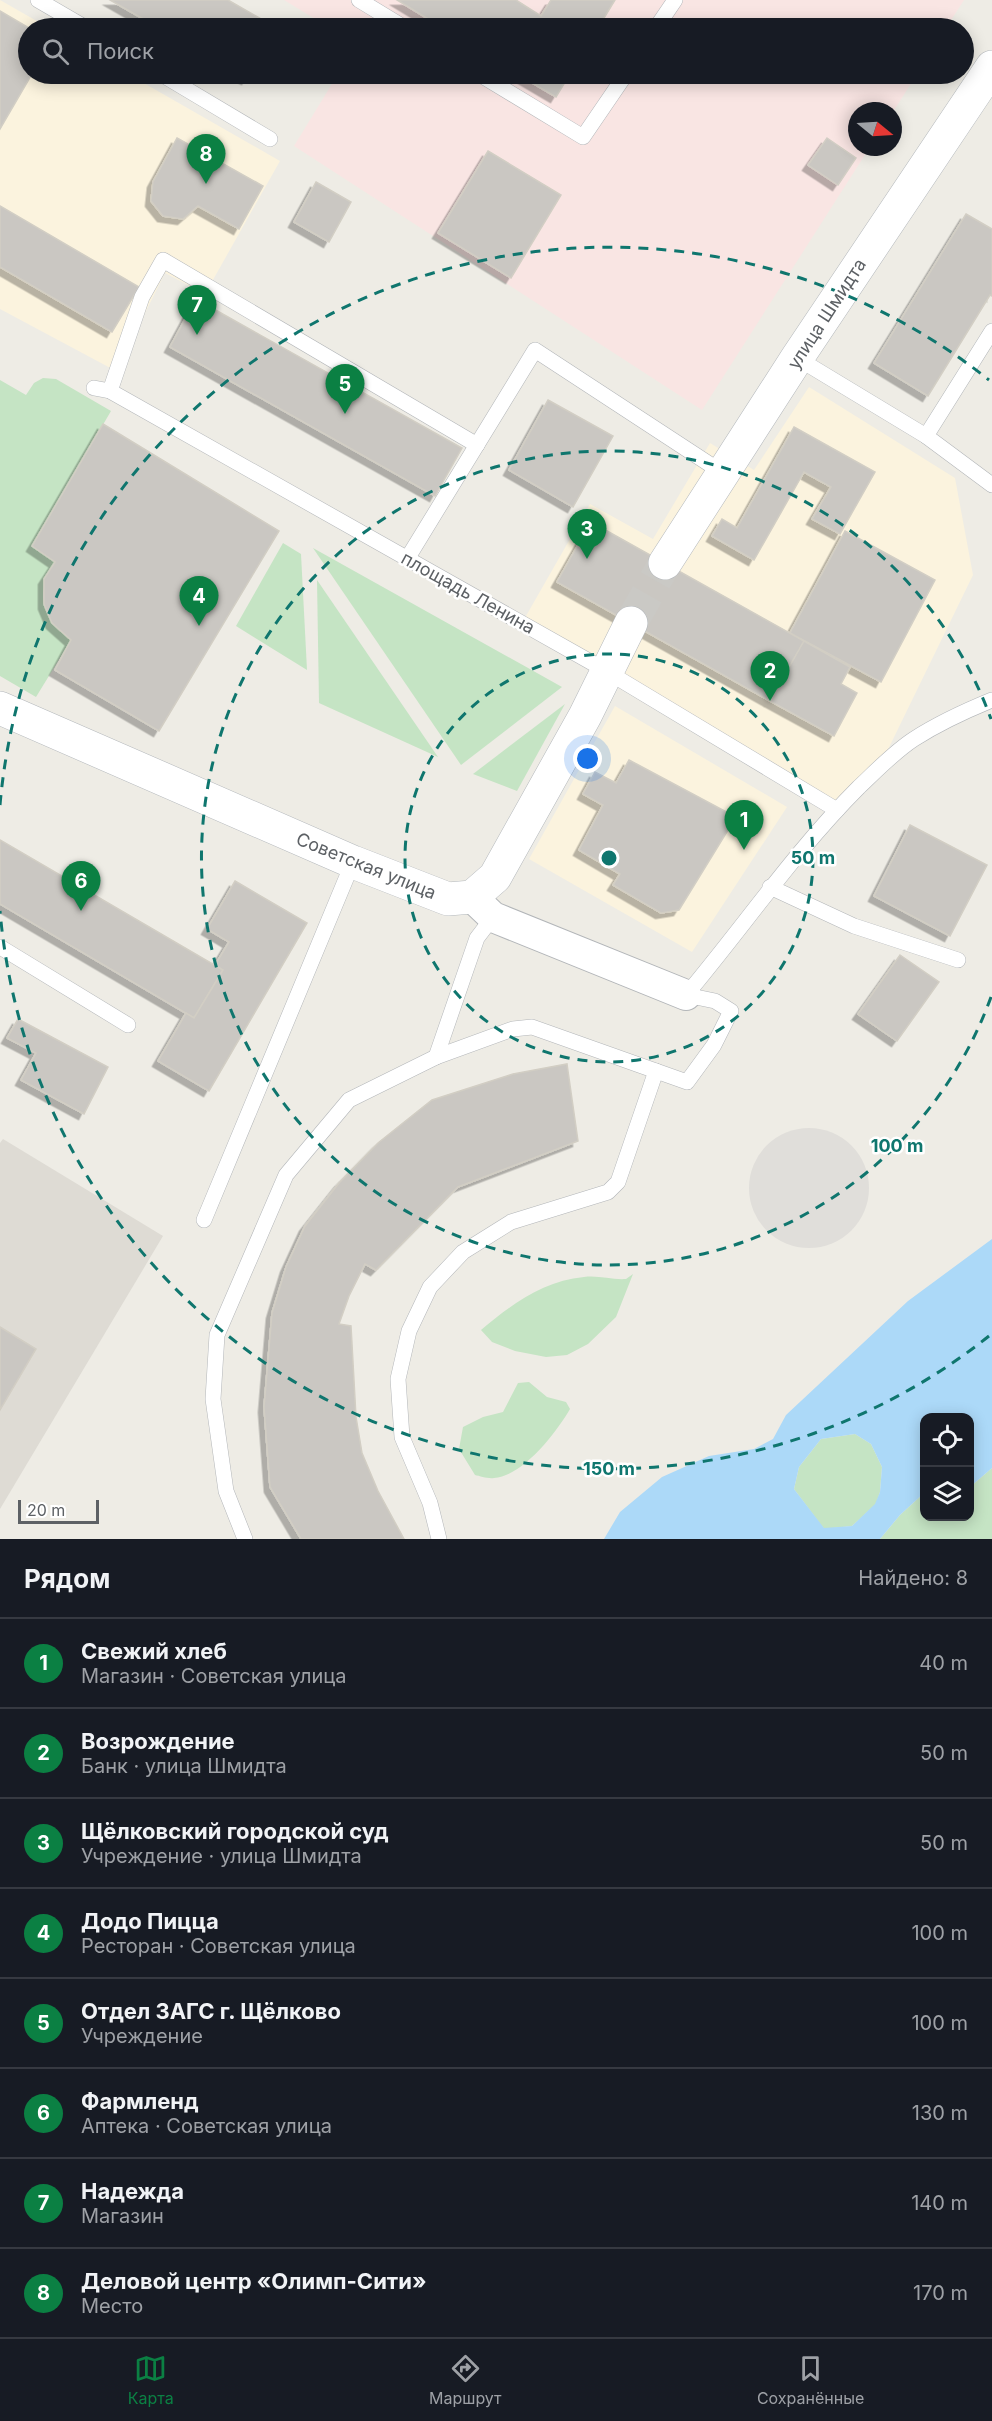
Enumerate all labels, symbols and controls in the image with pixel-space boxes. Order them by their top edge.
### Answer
search box [18,18,974,84]
icon: search [39,35,72,68]
text: Поиск [87,38,154,64]
north arrow [848,102,902,156]
pin: 8 [186,134,226,184]
street label: улица Шмидта [783,254,870,373]
pin: 7 [178,286,216,335]
pin: 5 [326,364,364,414]
pin: 3 [568,510,606,559]
street label: площадь Ленина [398,547,539,638]
pin: 4 [180,576,218,626]
pin: 2 [750,652,790,701]
your location [573,744,602,773]
pin: 1 [724,800,764,850]
street label: Советская улица [293,828,439,903]
text: 50 m [791,847,835,868]
centre of rings [599,848,619,868]
pin: 6 [62,862,100,911]
text: 100 m [871,1135,923,1156]
map controls [920,1413,974,1521]
button: locate [920,1413,974,1467]
text: 150 m [583,1458,635,1479]
button: layers [920,1467,974,1521]
scale bar [18,1497,99,1524]
text: 20 m [27,1500,65,1520]
text: Рядом [24,1563,110,1594]
text: Найдено: 8 [858,1566,968,1590]
text: Свежий хлеб [81,1638,227,1664]
text: 1 [39,1651,48,1675]
text: 40 m [919,1651,968,1675]
text: Магазин · Советская улица [81,1664,346,1688]
text: Возрождение [81,1728,235,1754]
text: 2 [37,1741,50,1765]
text: 50 m [920,1741,968,1765]
text: Банк · улица Шмидта [81,1754,287,1778]
text: Щёлковский городской суд [81,1818,389,1844]
text: 3 [37,1831,50,1855]
text: 50 m [920,1831,968,1855]
text: Учреждение · улица Шмидта [81,1844,362,1868]
text: Додо Пицца [81,1908,219,1934]
text: 4 [37,1921,50,1945]
text: 100 m [911,1921,968,1945]
text: Ресторан · Советская улица [81,1934,356,1958]
text: Отдел ЗАГС г. Щёлково [81,1998,341,2024]
text: 5 [37,2011,50,2035]
text: 100 m [911,2011,968,2035]
text: Учреждение [81,2024,203,2048]
text: Фармленд [81,2088,199,2114]
text: 6 [37,2101,50,2125]
text: 130 m [912,2101,968,2125]
text: Аптека · Советская улица [81,2114,332,2138]
text: Надежда [81,2178,184,2204]
text: 7 [38,2191,49,2215]
text: 140 m [911,2191,968,2215]
text: Магазин [81,2204,164,2228]
text: Деловой центр «Олимп-Сити» [81,2268,426,2294]
text: 8 [37,2281,50,2305]
text: 170 m [913,2281,968,2305]
text: Место [81,2294,143,2318]
tab: Карта [128,2352,174,2408]
tab: Маршрут [429,2352,502,2408]
tab: Сохранённые [757,2352,864,2408]

